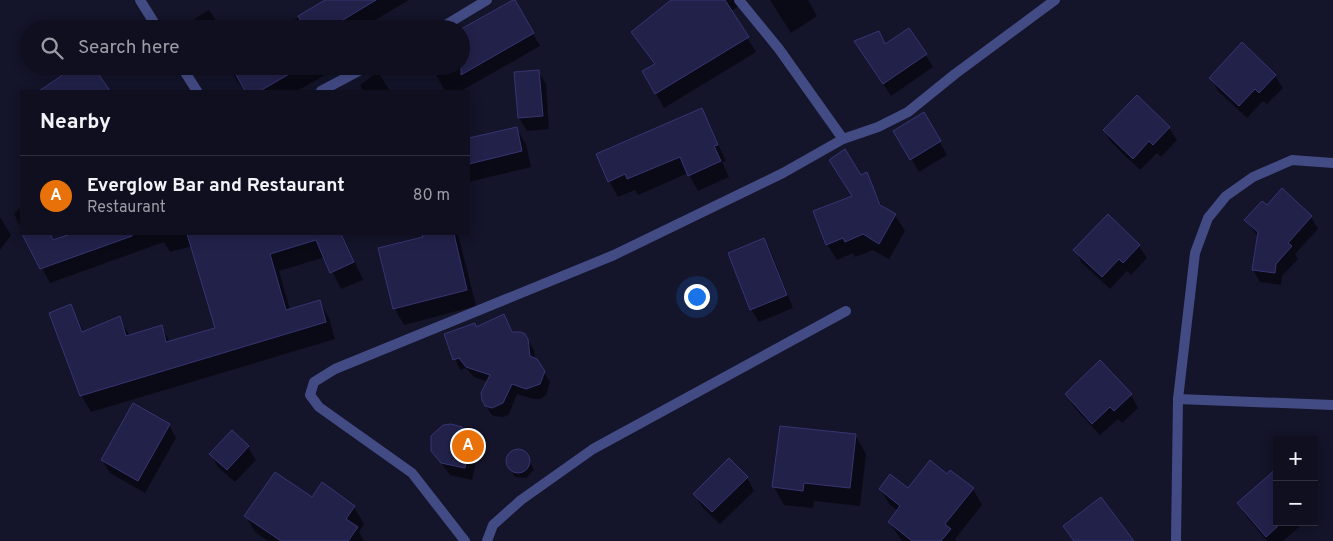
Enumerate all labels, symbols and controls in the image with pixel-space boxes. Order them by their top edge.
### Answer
search box [20,20,470,75]
icon: search [38,34,66,62]
text: Search here [78,36,180,60]
text: Nearby [40,109,111,136]
text: Everglow Bar and Restaurant [87,174,345,198]
text: A [50,186,62,206]
text: 80 m [413,186,450,206]
text: Restaurant [87,198,166,218]
your location [684,284,710,310]
pin: A [452,427,484,465]
map controls [1273,436,1318,526]
button: + [1273,436,1318,481]
button: − [1273,481,1318,526]

